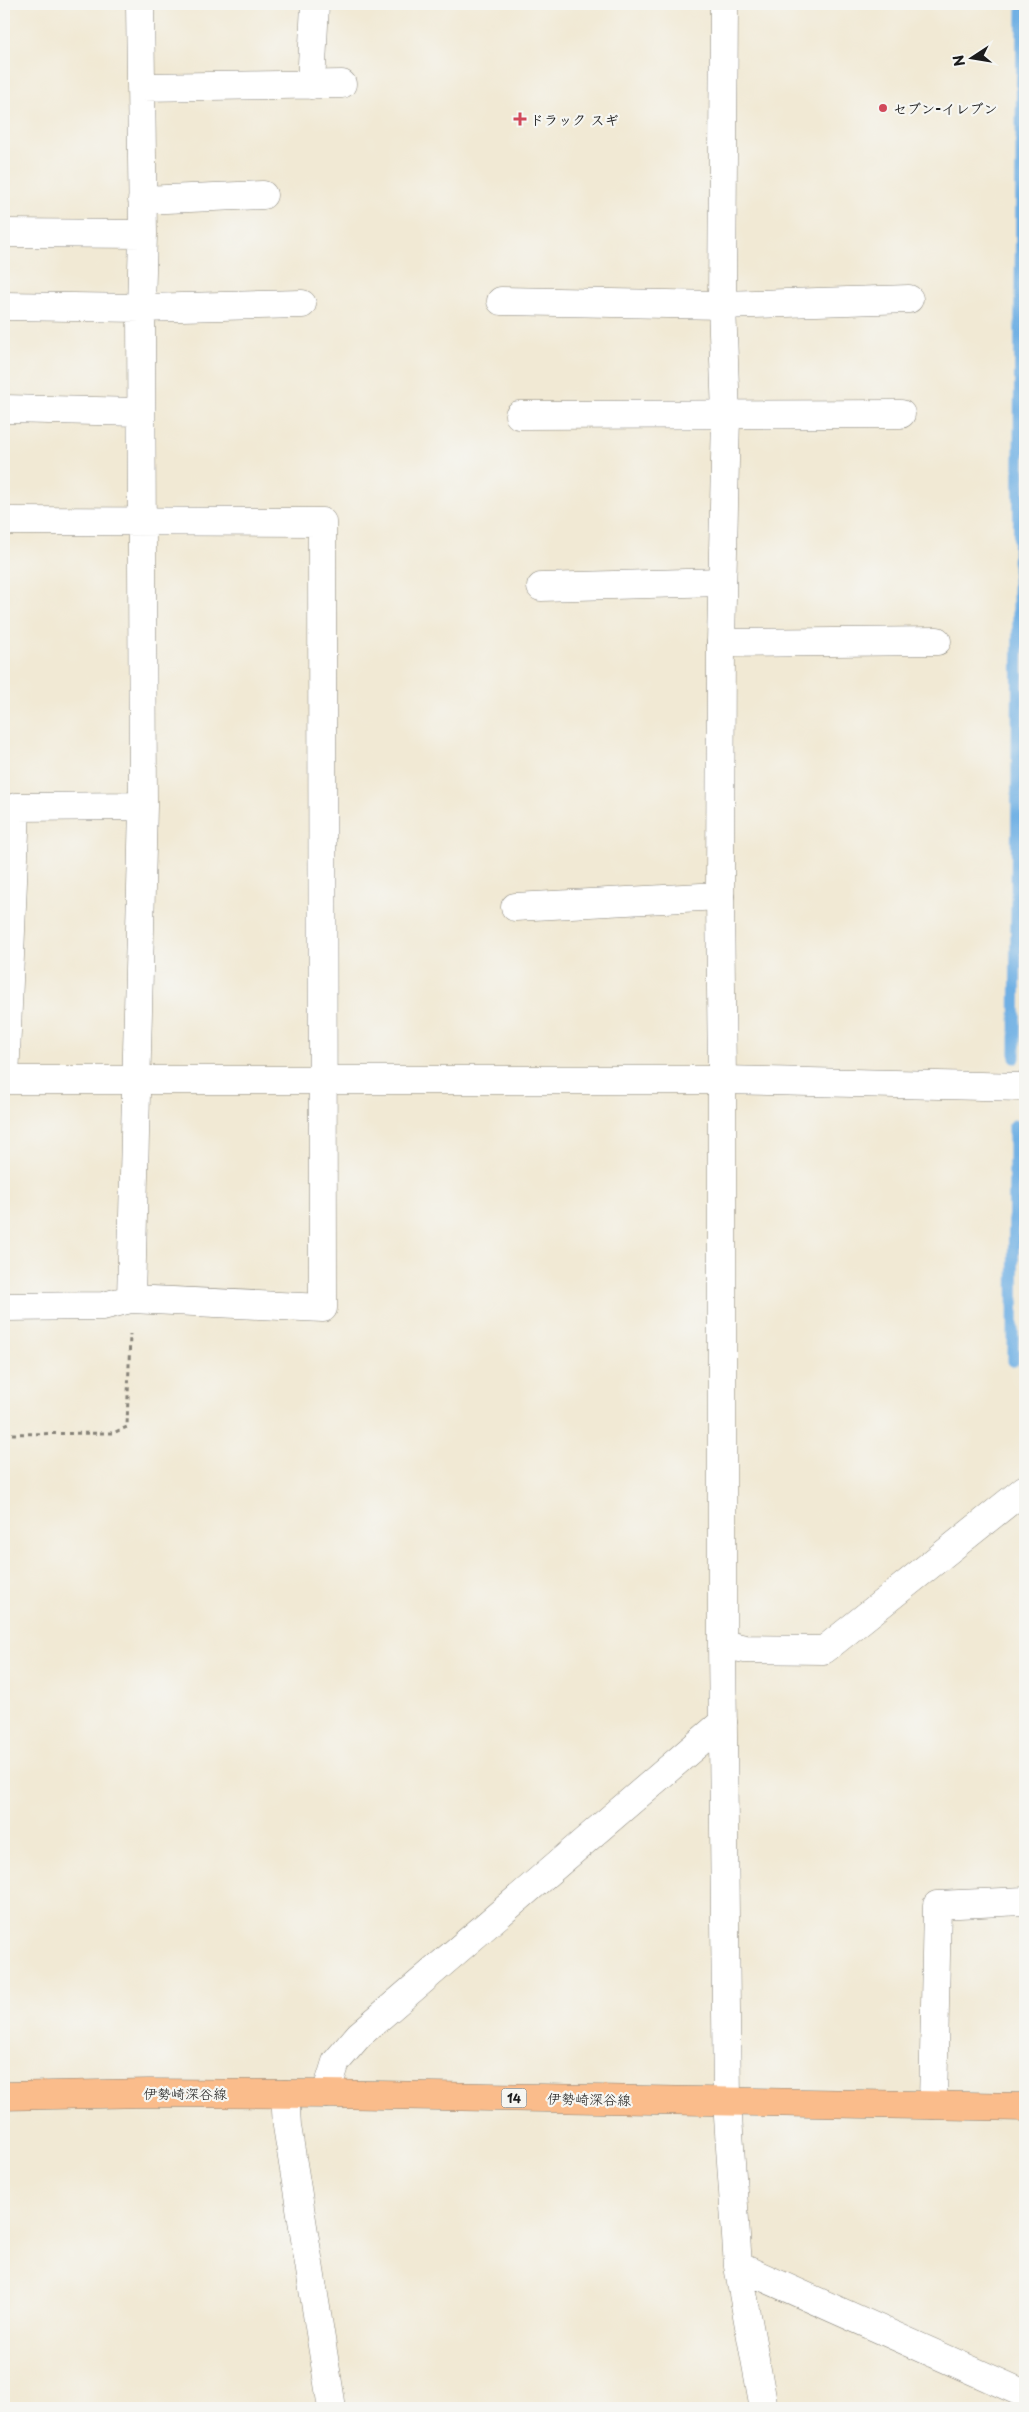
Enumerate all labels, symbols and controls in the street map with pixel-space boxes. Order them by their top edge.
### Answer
north arrow [946,32,996,82]
text: N [947,53,970,68]
place label: セブン-イレブン [893,98,998,119]
marker: セブン-イレブン [877,102,889,114]
place label: ドラック スギ [530,109,619,130]
marker: ドラック スギ [514,113,526,125]
street label: 伊勢崎深谷線 [143,2083,227,2104]
road number: 14 [502,2088,526,2108]
street label: 伊勢崎深谷線 [547,2088,631,2110]

